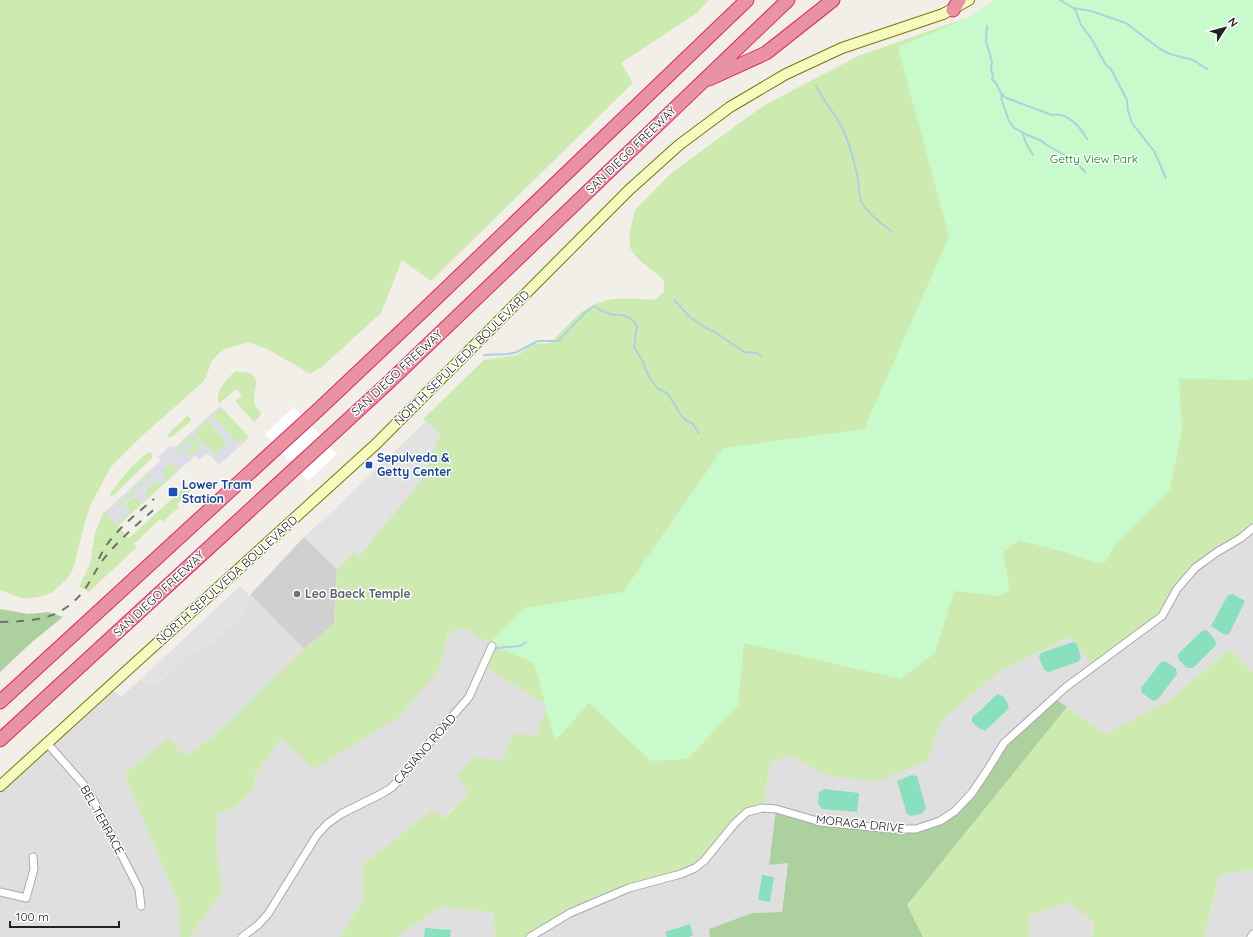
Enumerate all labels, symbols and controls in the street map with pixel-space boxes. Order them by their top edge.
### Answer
north arrow [1205,8,1245,48]
text: N [1225,15,1241,30]
street label: SAN DIEGO FREEWAY [582,103,679,197]
park label: Getty View Park [1050,151,1138,166]
street label: NORTH SEPULVEDA BOULEVARD [391,287,533,428]
street label: SAN DIEGO FREEWAY [348,326,446,419]
place label: Sepulveda & Getty Center [377,450,452,479]
marker: Sepulveda & Getty Center [364,460,374,470]
place label: Lower Tram Station [182,477,252,506]
marker: Lower Tram Station [167,486,179,498]
street label: NORTH SEPULVEDA BOULEVARD [153,512,301,647]
street label: SAN DIEGO FREEWAY [110,547,208,640]
place label: Leo Baeck Temple [305,586,411,601]
marker: Leo Baeck Temple [292,589,302,599]
street label: CASIANO ROAD [390,710,459,787]
street label: BEL TERRACE [77,783,128,857]
street label: MORAGA DRIVE [815,811,905,836]
scale bar [10,903,119,929]
text: 100 m [16,909,49,924]

